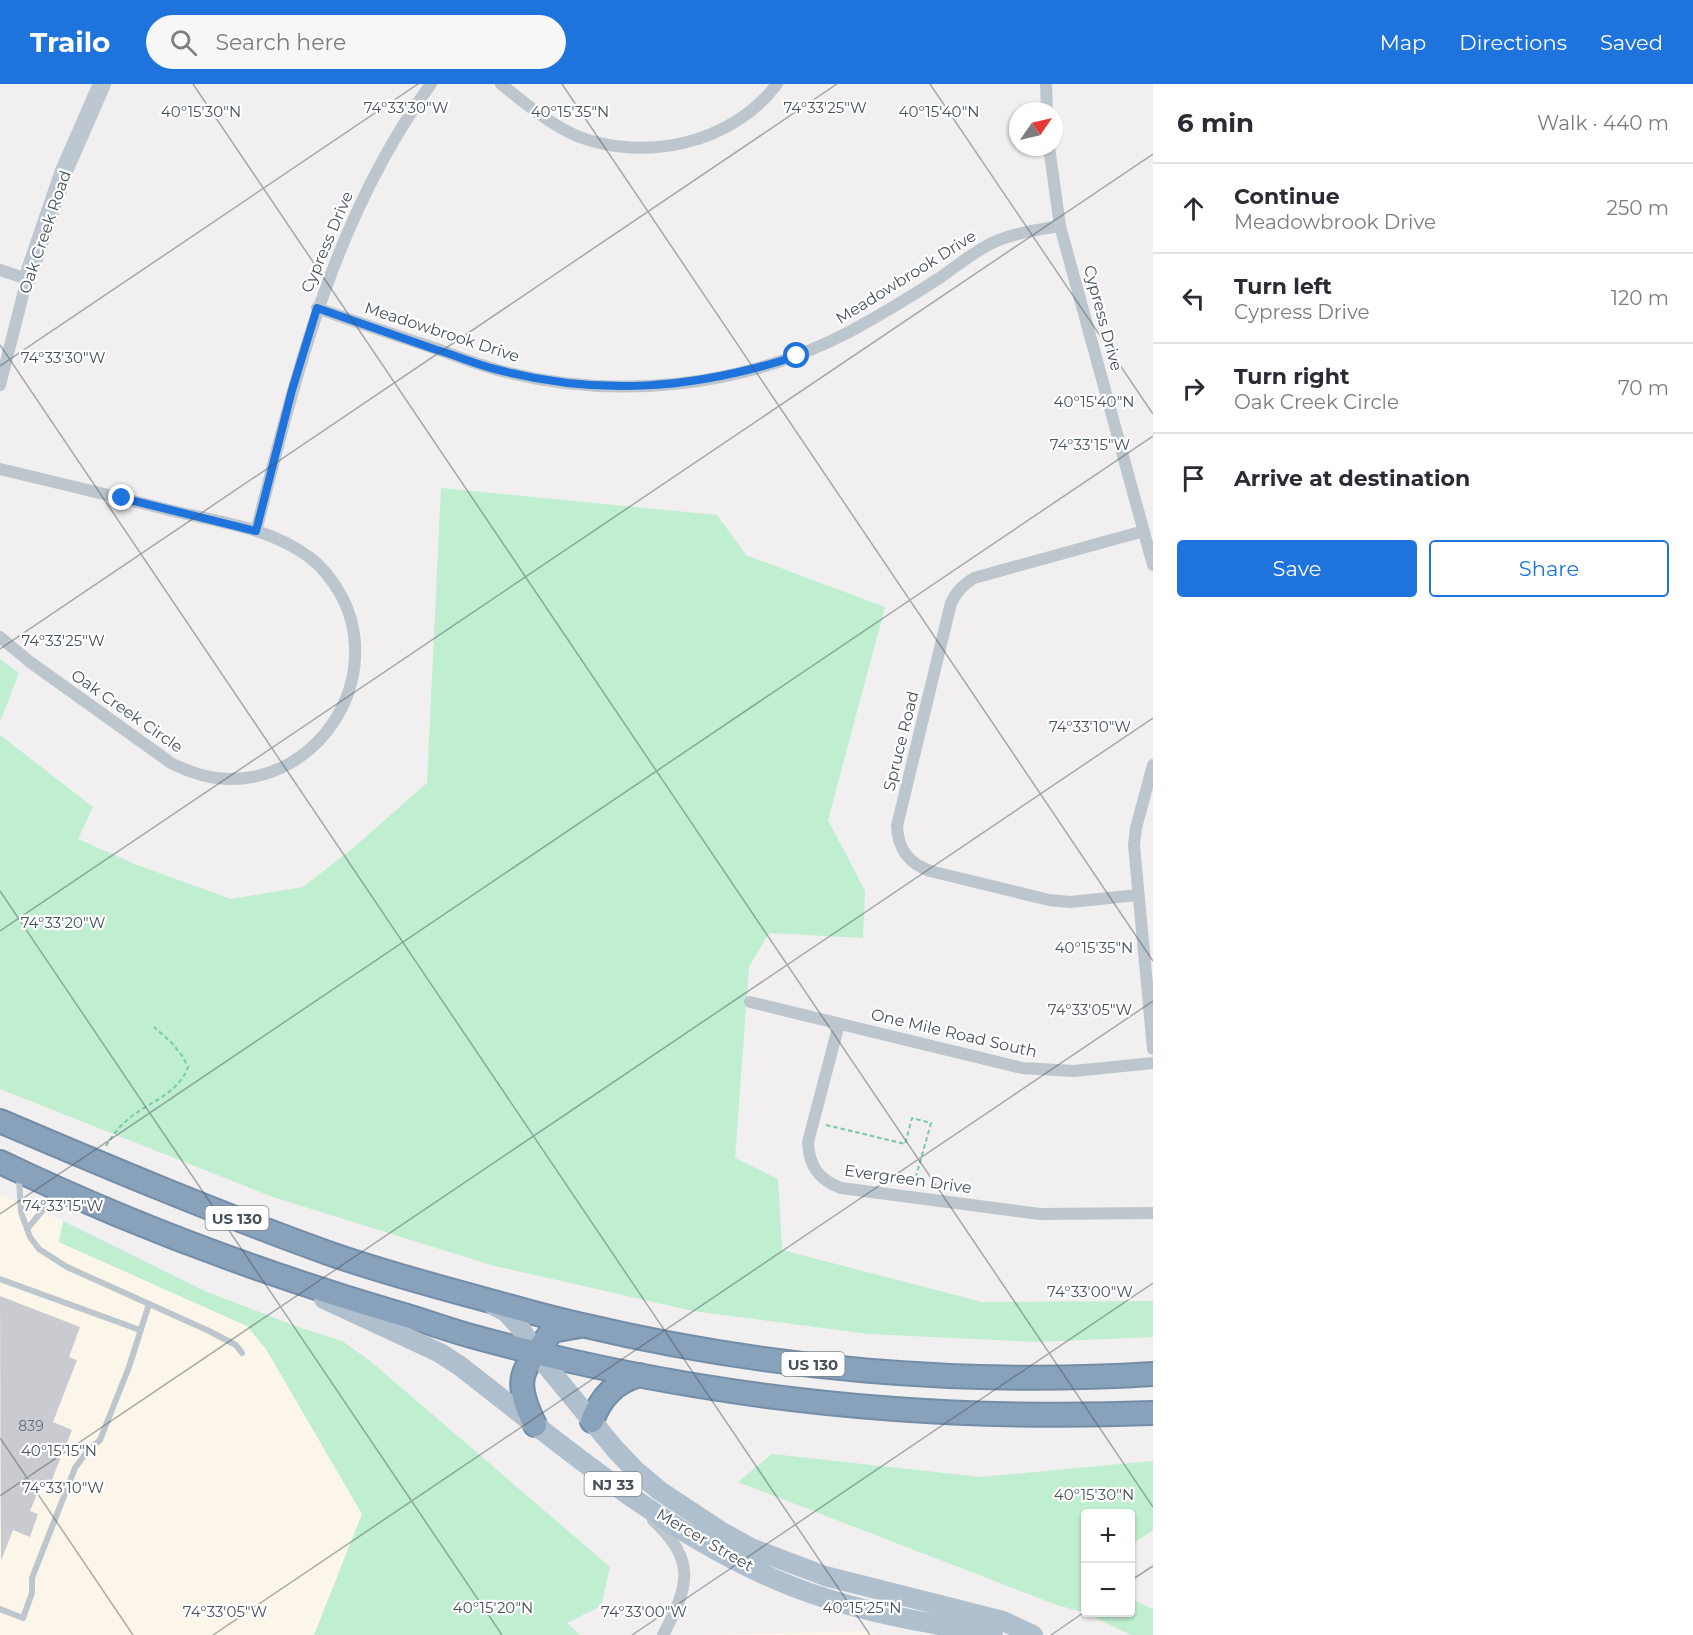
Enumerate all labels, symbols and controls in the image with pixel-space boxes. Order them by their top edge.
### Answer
search box [146,15,566,69]
text: Trailo [30,25,110,59]
icon: search [167,26,200,59]
text: Search here [215,29,346,56]
text: Map [1380,30,1426,55]
text: Directions [1459,30,1567,55]
text: Saved [1600,30,1663,55]
text: 74°33'30"W [364,98,449,117]
text: 74°33'25"W [783,98,867,117]
text: 40°15'30"N [161,102,241,121]
text: 40°15'35"N [531,102,609,121]
text: 40°15'40"N [899,102,979,121]
north arrow [1009,102,1063,156]
text: 6 min [1177,107,1254,139]
text: Walk · 440 m [1537,111,1669,135]
street label: Oak Creek Road [15,168,75,296]
text: Continue [1234,183,1340,210]
street label: Cypress Drive [297,188,357,296]
icon: ahead [1177,192,1210,225]
text: 250 m [1607,196,1669,220]
text: Meadowbrook Drive [1234,210,1436,234]
street label: Meadowbrook Drive [832,226,980,328]
street label: Cypress Drive [1080,263,1126,373]
text: Turn left [1234,273,1332,300]
icon: left [1177,282,1210,315]
text: 120 m [1611,286,1669,310]
street label: Meadowbrook Drive [362,298,522,366]
text: Cypress Drive [1234,300,1370,324]
route start [783,342,809,368]
text: 74°33'30"W [21,348,106,367]
text: Turn right [1234,363,1349,390]
icon: right [1177,372,1210,405]
text: 70 m [1618,376,1669,400]
text: Oak Creek Circle [1234,390,1399,414]
text: 40°15'40"N [1054,392,1134,411]
text: 74°33'15"W [1050,435,1131,454]
icon: arrive [1177,462,1210,495]
text: Arrive at destination [1234,465,1470,492]
route end [108,484,134,510]
button: Save [1177,540,1417,597]
button: Share [1429,540,1669,597]
text: 74°33'25"W [21,631,105,650]
street label: Oak Creek Circle [67,665,187,757]
street label: Spruce Road [879,689,923,793]
text: 74°33'10"W [1049,717,1131,736]
text: 74°33'20"W [21,913,106,932]
text: 40°15'35"N [1055,938,1133,957]
text: 74°33'05"W [1048,1000,1133,1019]
street label: One Mile Road South [869,1005,1039,1061]
street label: Evergreen Drive [843,1161,973,1197]
text: 74°33'15"W [23,1196,104,1215]
road number: US 130 [206,1206,268,1230]
text: 74°33'00"W [1047,1282,1133,1301]
road number: US 130 [782,1352,844,1376]
house number: 839 [18,1417,44,1435]
text: 40°15'15"N [21,1441,97,1460]
road number: NJ 33 [584,1472,642,1496]
text: 74°33'10"W [22,1478,104,1497]
text: 40°15'30"N [1054,1485,1134,1504]
street label: Mercer Street [653,1505,757,1576]
map controls [1081,1509,1135,1617]
button: + [1081,1509,1135,1563]
button: − [1081,1563,1135,1617]
text: 40°15'20"N [453,1598,533,1617]
text: 40°15'25"N [823,1598,901,1617]
text: 74°33'05"W [183,1602,268,1621]
text: 74°33'00"W [601,1602,687,1621]

